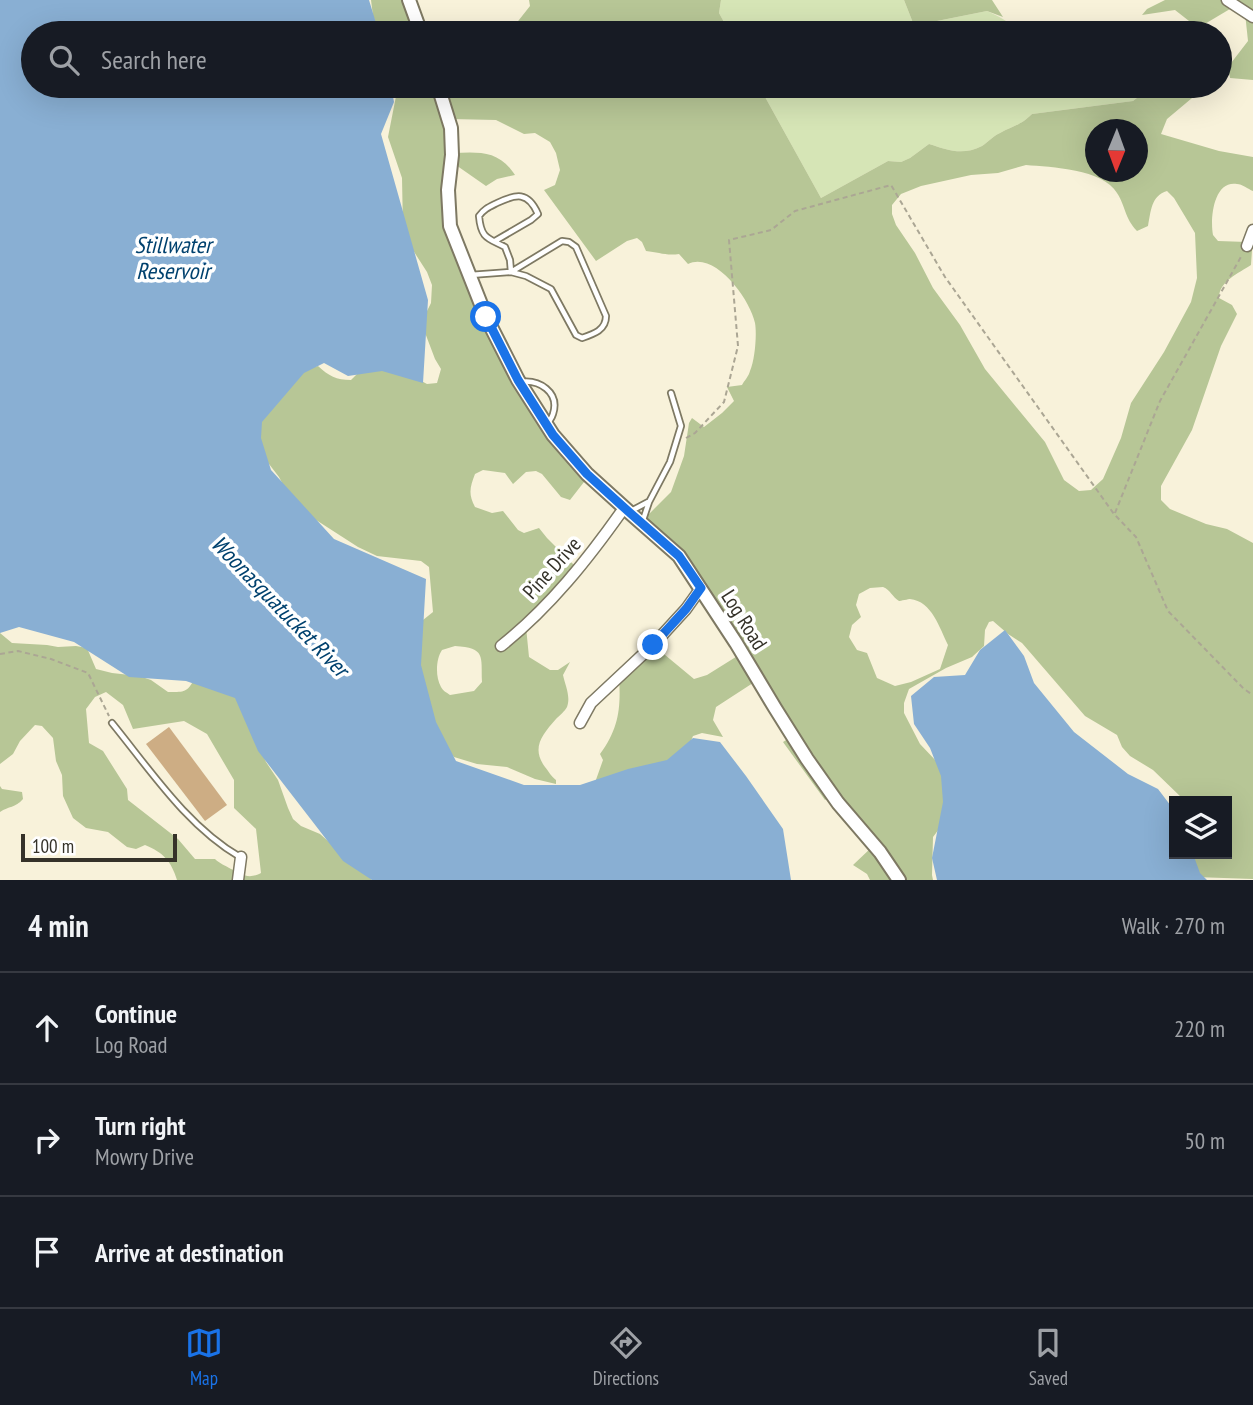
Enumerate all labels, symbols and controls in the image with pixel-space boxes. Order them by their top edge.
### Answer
search box [21,21,1232,98]
icon: search [45,41,83,79]
text: Search here [101,43,207,76]
north arrow [1085,119,1148,182]
water label: Stillwater Reservoir [135,230,215,285]
route start [470,301,501,332]
water label: Woonasquatucket River [206,529,358,685]
street label: Pine Drive [517,531,587,604]
street label: Log Road [715,585,773,655]
route end [637,629,668,660]
map controls [1169,796,1232,859]
button: layers [1169,796,1232,859]
scale bar [21,831,177,863]
text: 100 m [32,834,74,858]
text: 4 min [28,906,89,945]
text: Walk · 270 m [1122,911,1225,940]
text: Continue [95,997,177,1030]
icon: ahead [28,1009,66,1047]
text: 220 m [1174,1014,1225,1043]
text: Log Road [95,1030,168,1059]
text: Turn right [95,1109,186,1142]
icon: right [28,1121,66,1159]
text: 50 m [1184,1126,1225,1155]
text: Mowry Drive [95,1142,194,1171]
icon: arrive [28,1233,66,1271]
text: Arrive at destination [95,1236,284,1269]
tab: Map [185,1324,223,1390]
tab: Directions [593,1324,659,1390]
tab: Saved [1029,1324,1068,1390]

